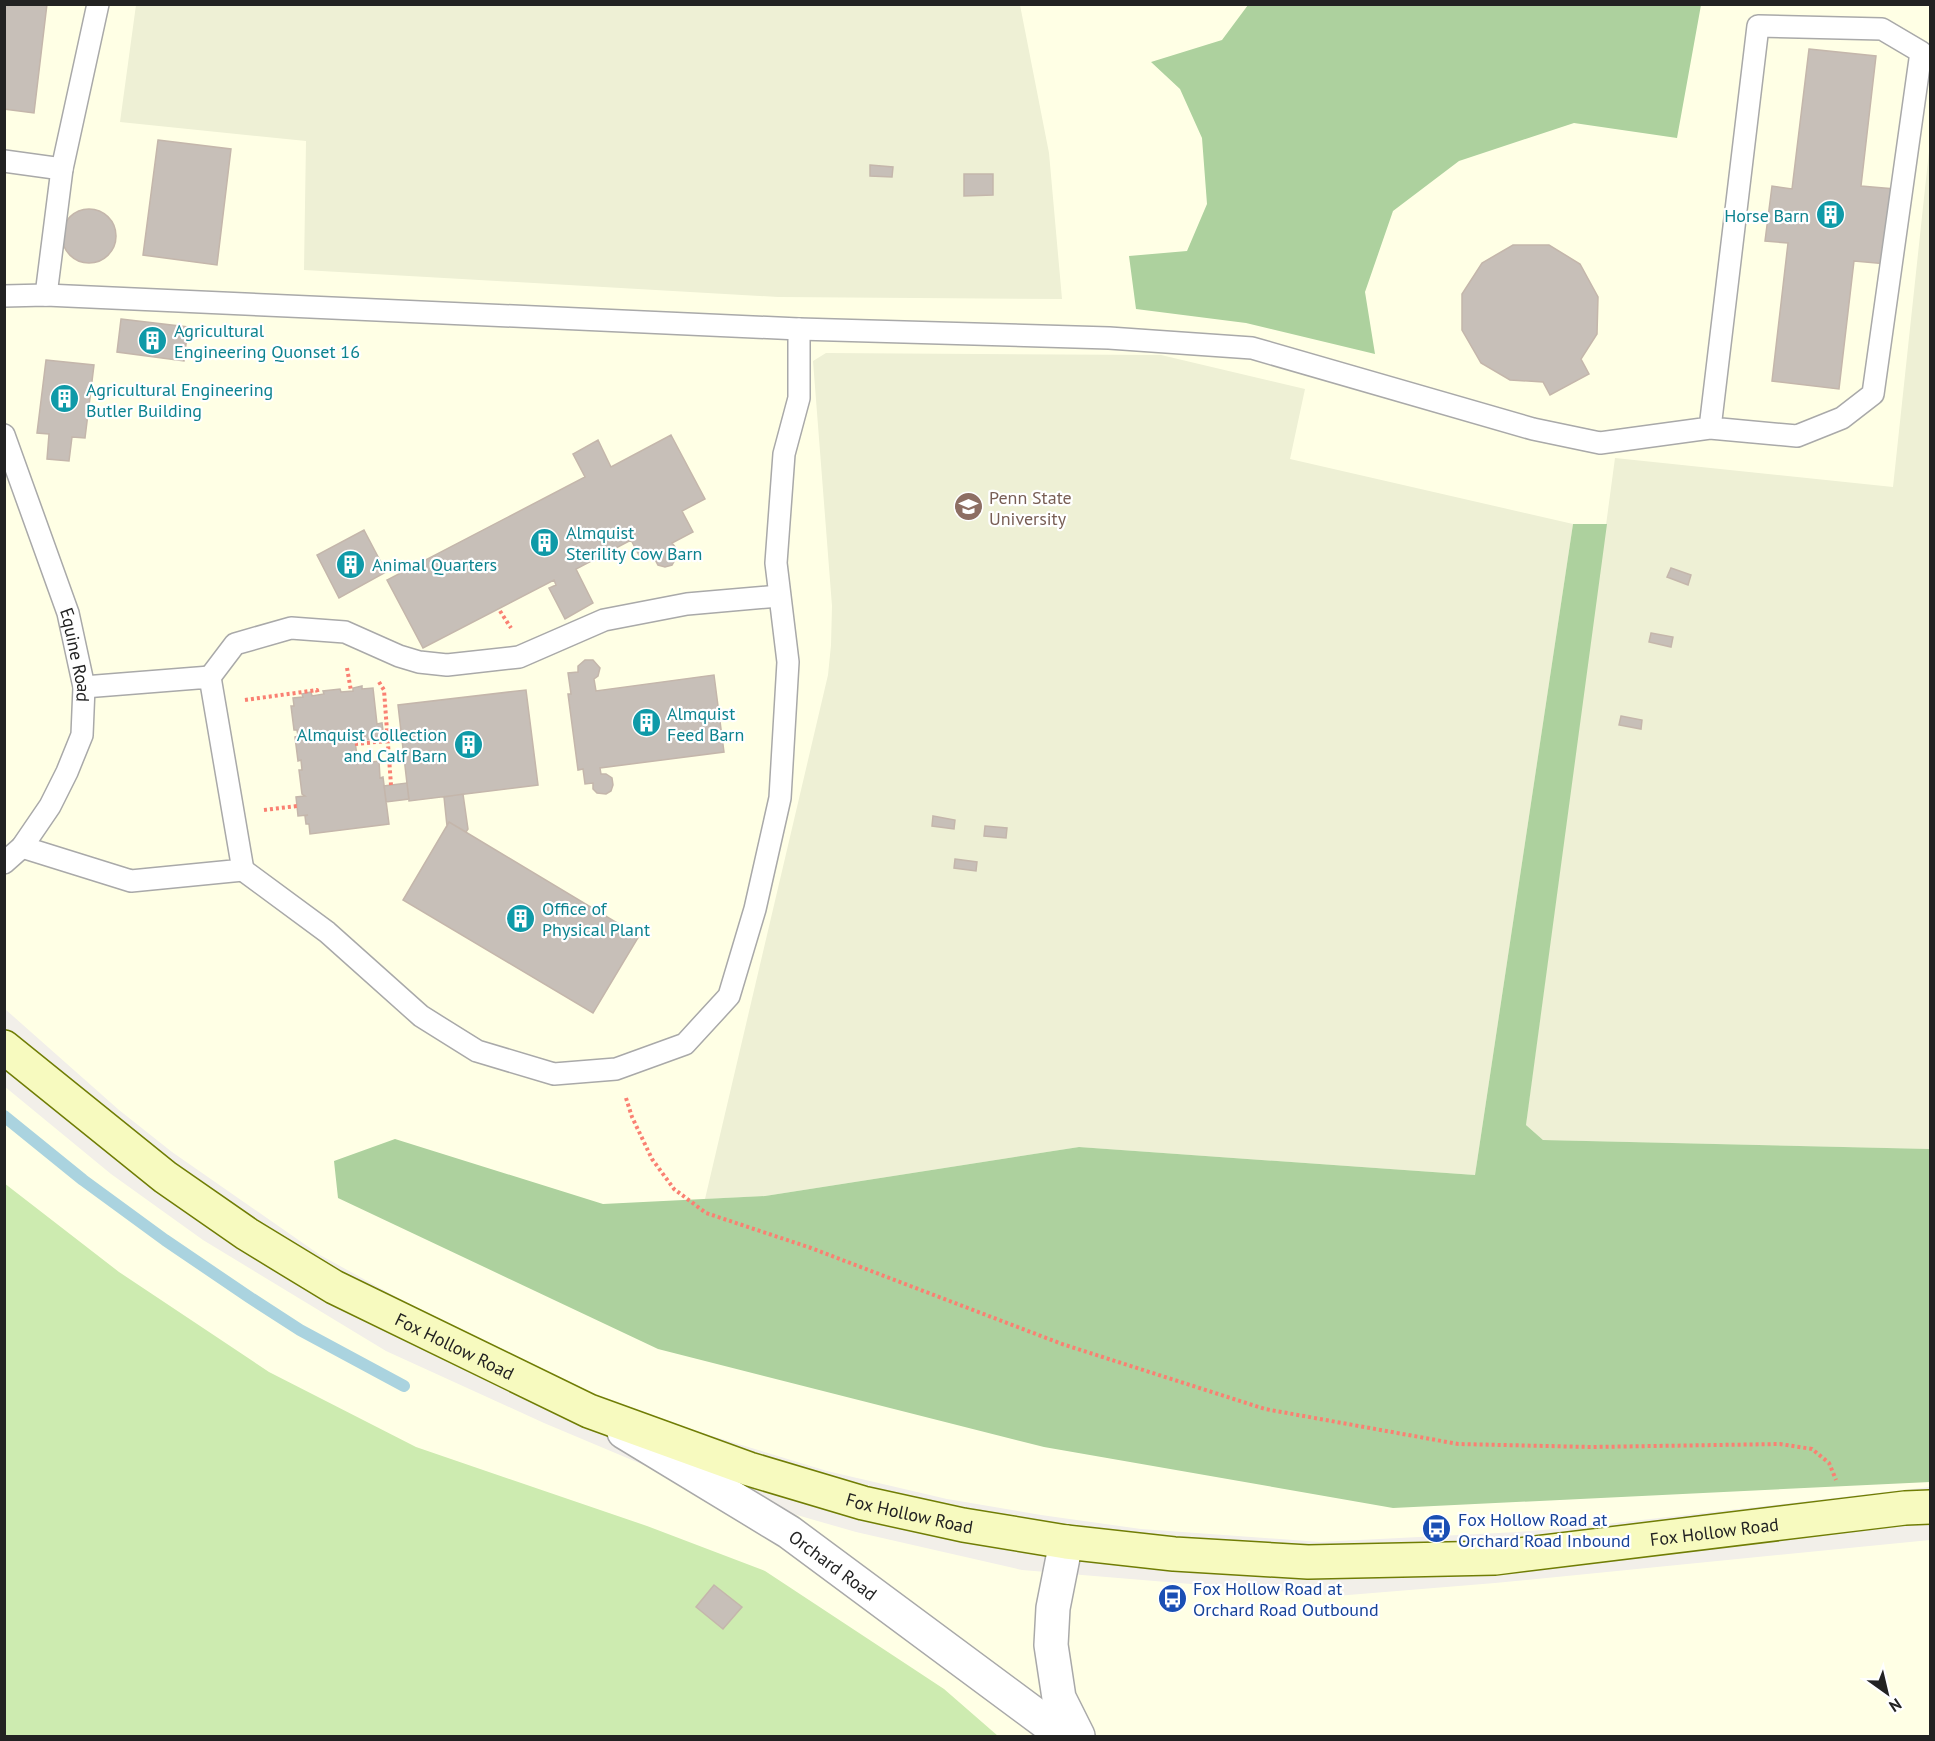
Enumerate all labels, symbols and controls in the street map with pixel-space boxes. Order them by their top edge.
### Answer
building icon: Horse Barn [1814,199,1846,231]
place label: Horse Barn [1724,204,1809,227]
place label: Agricultural Engineering Quonset 16 [174,319,360,363]
building icon: Agricultural Engineering Quonset 16 [137,324,169,356]
place label: Agricultural Engineering Butler Building [86,378,273,422]
building icon: Agricultural Engineering Butler Building [49,383,81,415]
place label: Penn State University [989,486,1072,530]
school or university icon: Penn State University [952,491,984,523]
place label: Almquist Sterility Cow Barn [566,521,702,565]
building icon: Almquist Sterility Cow Barn [529,526,561,558]
building icon: Animal Quarters [335,548,367,580]
place label: Animal Quarters [372,553,497,576]
street label: Equine Road [55,604,96,703]
place label: Almquist Feed Barn [667,702,744,746]
building icon: Almquist Feed Barn [630,707,662,739]
place label: Almquist Collection and Calf Barn [297,723,447,767]
building icon: Almquist Collection and Calf Barn [452,728,484,760]
place label: Office of Physical Plant [542,897,650,941]
building icon: Office of Physical Plant [505,902,537,934]
street label: Fox Hollow Road [392,1307,518,1384]
street label: Fox Hollow Road [843,1487,975,1538]
place label: Fox Hollow Road at Orchard Road Inbound [1458,1508,1631,1552]
street label: Fox Hollow Road [1649,1512,1780,1551]
bus stop icon: Fox Hollow Road at Orchard Road Inbound [1421,1513,1453,1545]
street label: Orchard Road [785,1525,882,1605]
place label: Fox Hollow Road at Orchard Road Outbound [1193,1577,1379,1621]
bus stop icon: Fox Hollow Road at Orchard Road Outbound [1156,1582,1188,1614]
north arrow [1857,1663,1917,1723]
text: N [1885,1694,1905,1717]

